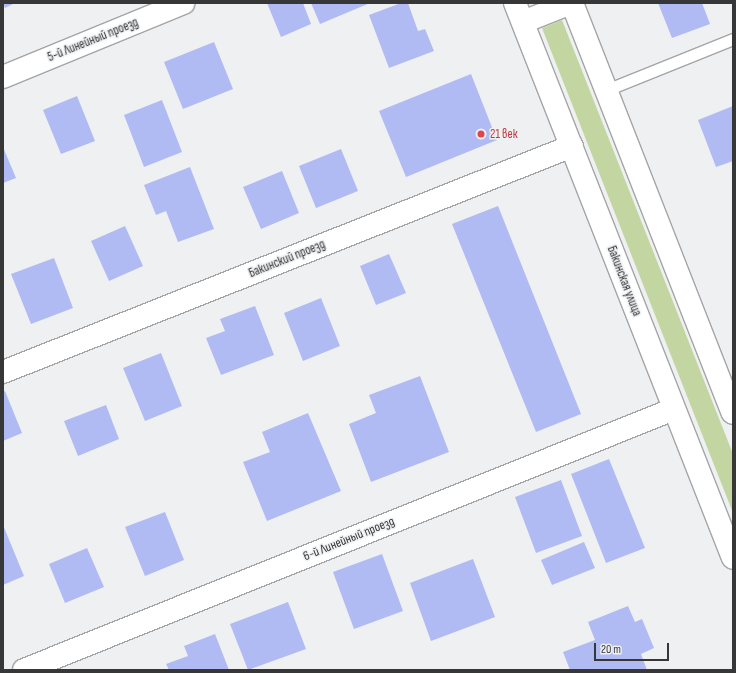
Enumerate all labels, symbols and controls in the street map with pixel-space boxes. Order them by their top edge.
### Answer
street label: 5-й Линейный проезд [45,15,141,65]
place label: 21 век [490,126,518,142]
marker: 21 век [475,128,487,140]
street label: Бакинский проезд [246,237,328,281]
street label: Бакинская улица [603,244,645,318]
street label: 6-й Линейный проезд [301,514,397,564]
scale bar [596,635,671,661]
text: 20 m [601,642,621,657]

